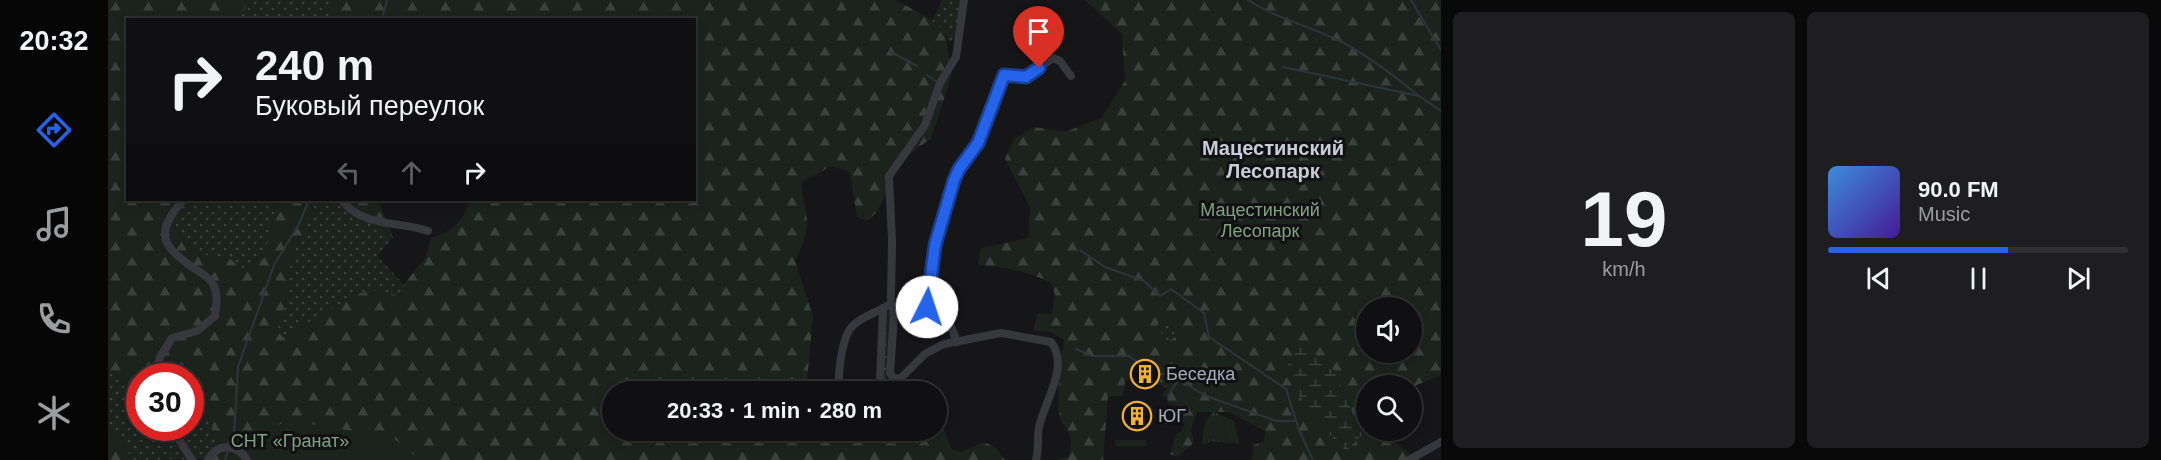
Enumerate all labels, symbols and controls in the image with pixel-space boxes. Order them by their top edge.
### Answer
pin [1013,6,1064,68]
icon: arrive [1022,15,1055,48]
text: 20:32 [19,26,89,56]
icon: right [156,42,234,120]
text: 240 m [255,42,374,89]
text: Буковый переулок [255,91,484,121]
icon: directions [33,109,75,151]
district label: Мацестинский Лесопарк [1202,137,1344,182]
icon: left [332,156,365,189]
icon: ahead [395,156,428,189]
icon: right [458,156,491,189]
text: 19 [1581,175,1667,263]
text: 90.0 FM [1918,177,1999,202]
park label: Мацестинский Лесопарк [1200,200,1320,241]
icon: music [33,203,75,245]
text: Music [1918,203,1970,225]
text: km/h [1602,258,1646,280]
icon: previous [1862,262,1895,295]
icon: pause [1962,262,1995,295]
icon: next [2062,262,2095,295]
position arrow [895,275,959,339]
map controls [1356,297,1422,441]
button: sound [1356,297,1422,363]
icon: phone [33,298,75,340]
building icon: Беседка [1129,358,1161,390]
speed limit sign: 30 [126,363,204,441]
place label: Беседка [1166,364,1236,384]
button: search [1356,375,1422,441]
icon: climate [33,392,75,434]
text: 20:33 · 1 min · 280 m [667,398,882,423]
building icon: ЮГ [1121,400,1153,432]
place label: ЮГ [1158,406,1186,426]
park label: СНТ «Гранат» [231,431,349,451]

